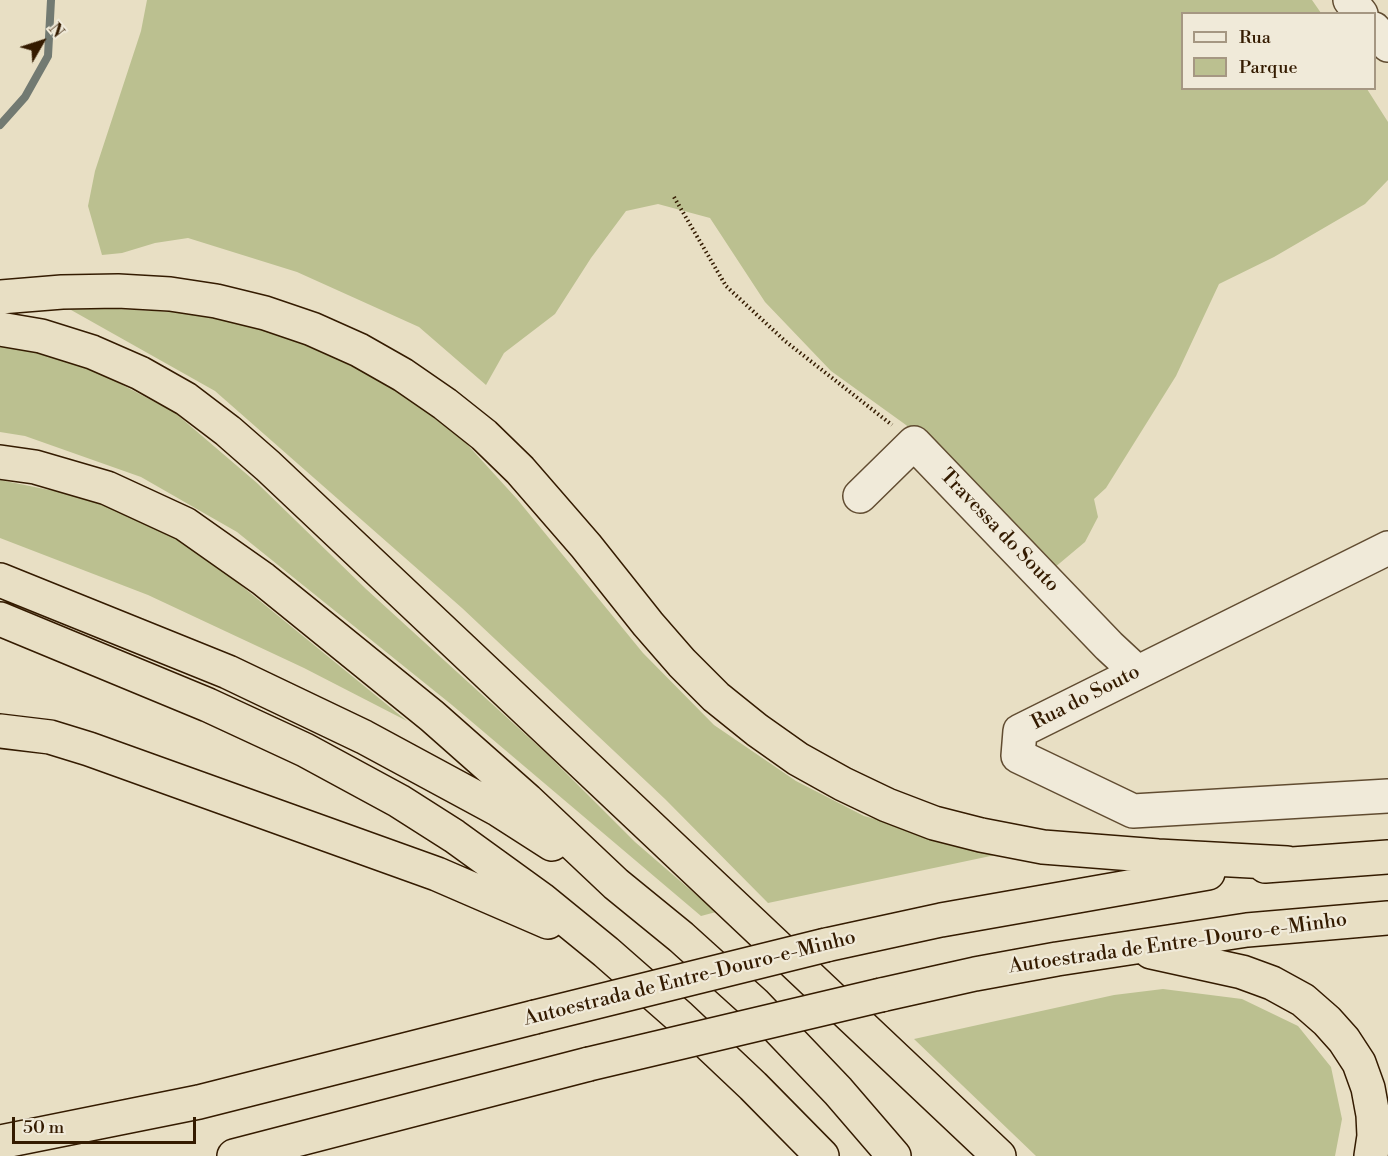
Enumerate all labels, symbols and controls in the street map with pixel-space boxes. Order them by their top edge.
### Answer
north arrow [12,12,72,72]
legend [1181,12,1376,90]
text: N [44,19,68,42]
text: Rua [1239,26,1271,49]
text: Parque [1239,56,1298,79]
street label: Travessa do Souto [934,464,1064,598]
street label: Rua do Souto [1028,660,1144,736]
street label: Autoestrada de Entre-Douro-e-Minho [1007,908,1349,980]
street label: Autoestrada de Entre-Douro-e-Minho [521,926,859,1032]
scale bar [15,1105,200,1143]
text: 50 m [23,1116,64,1139]

